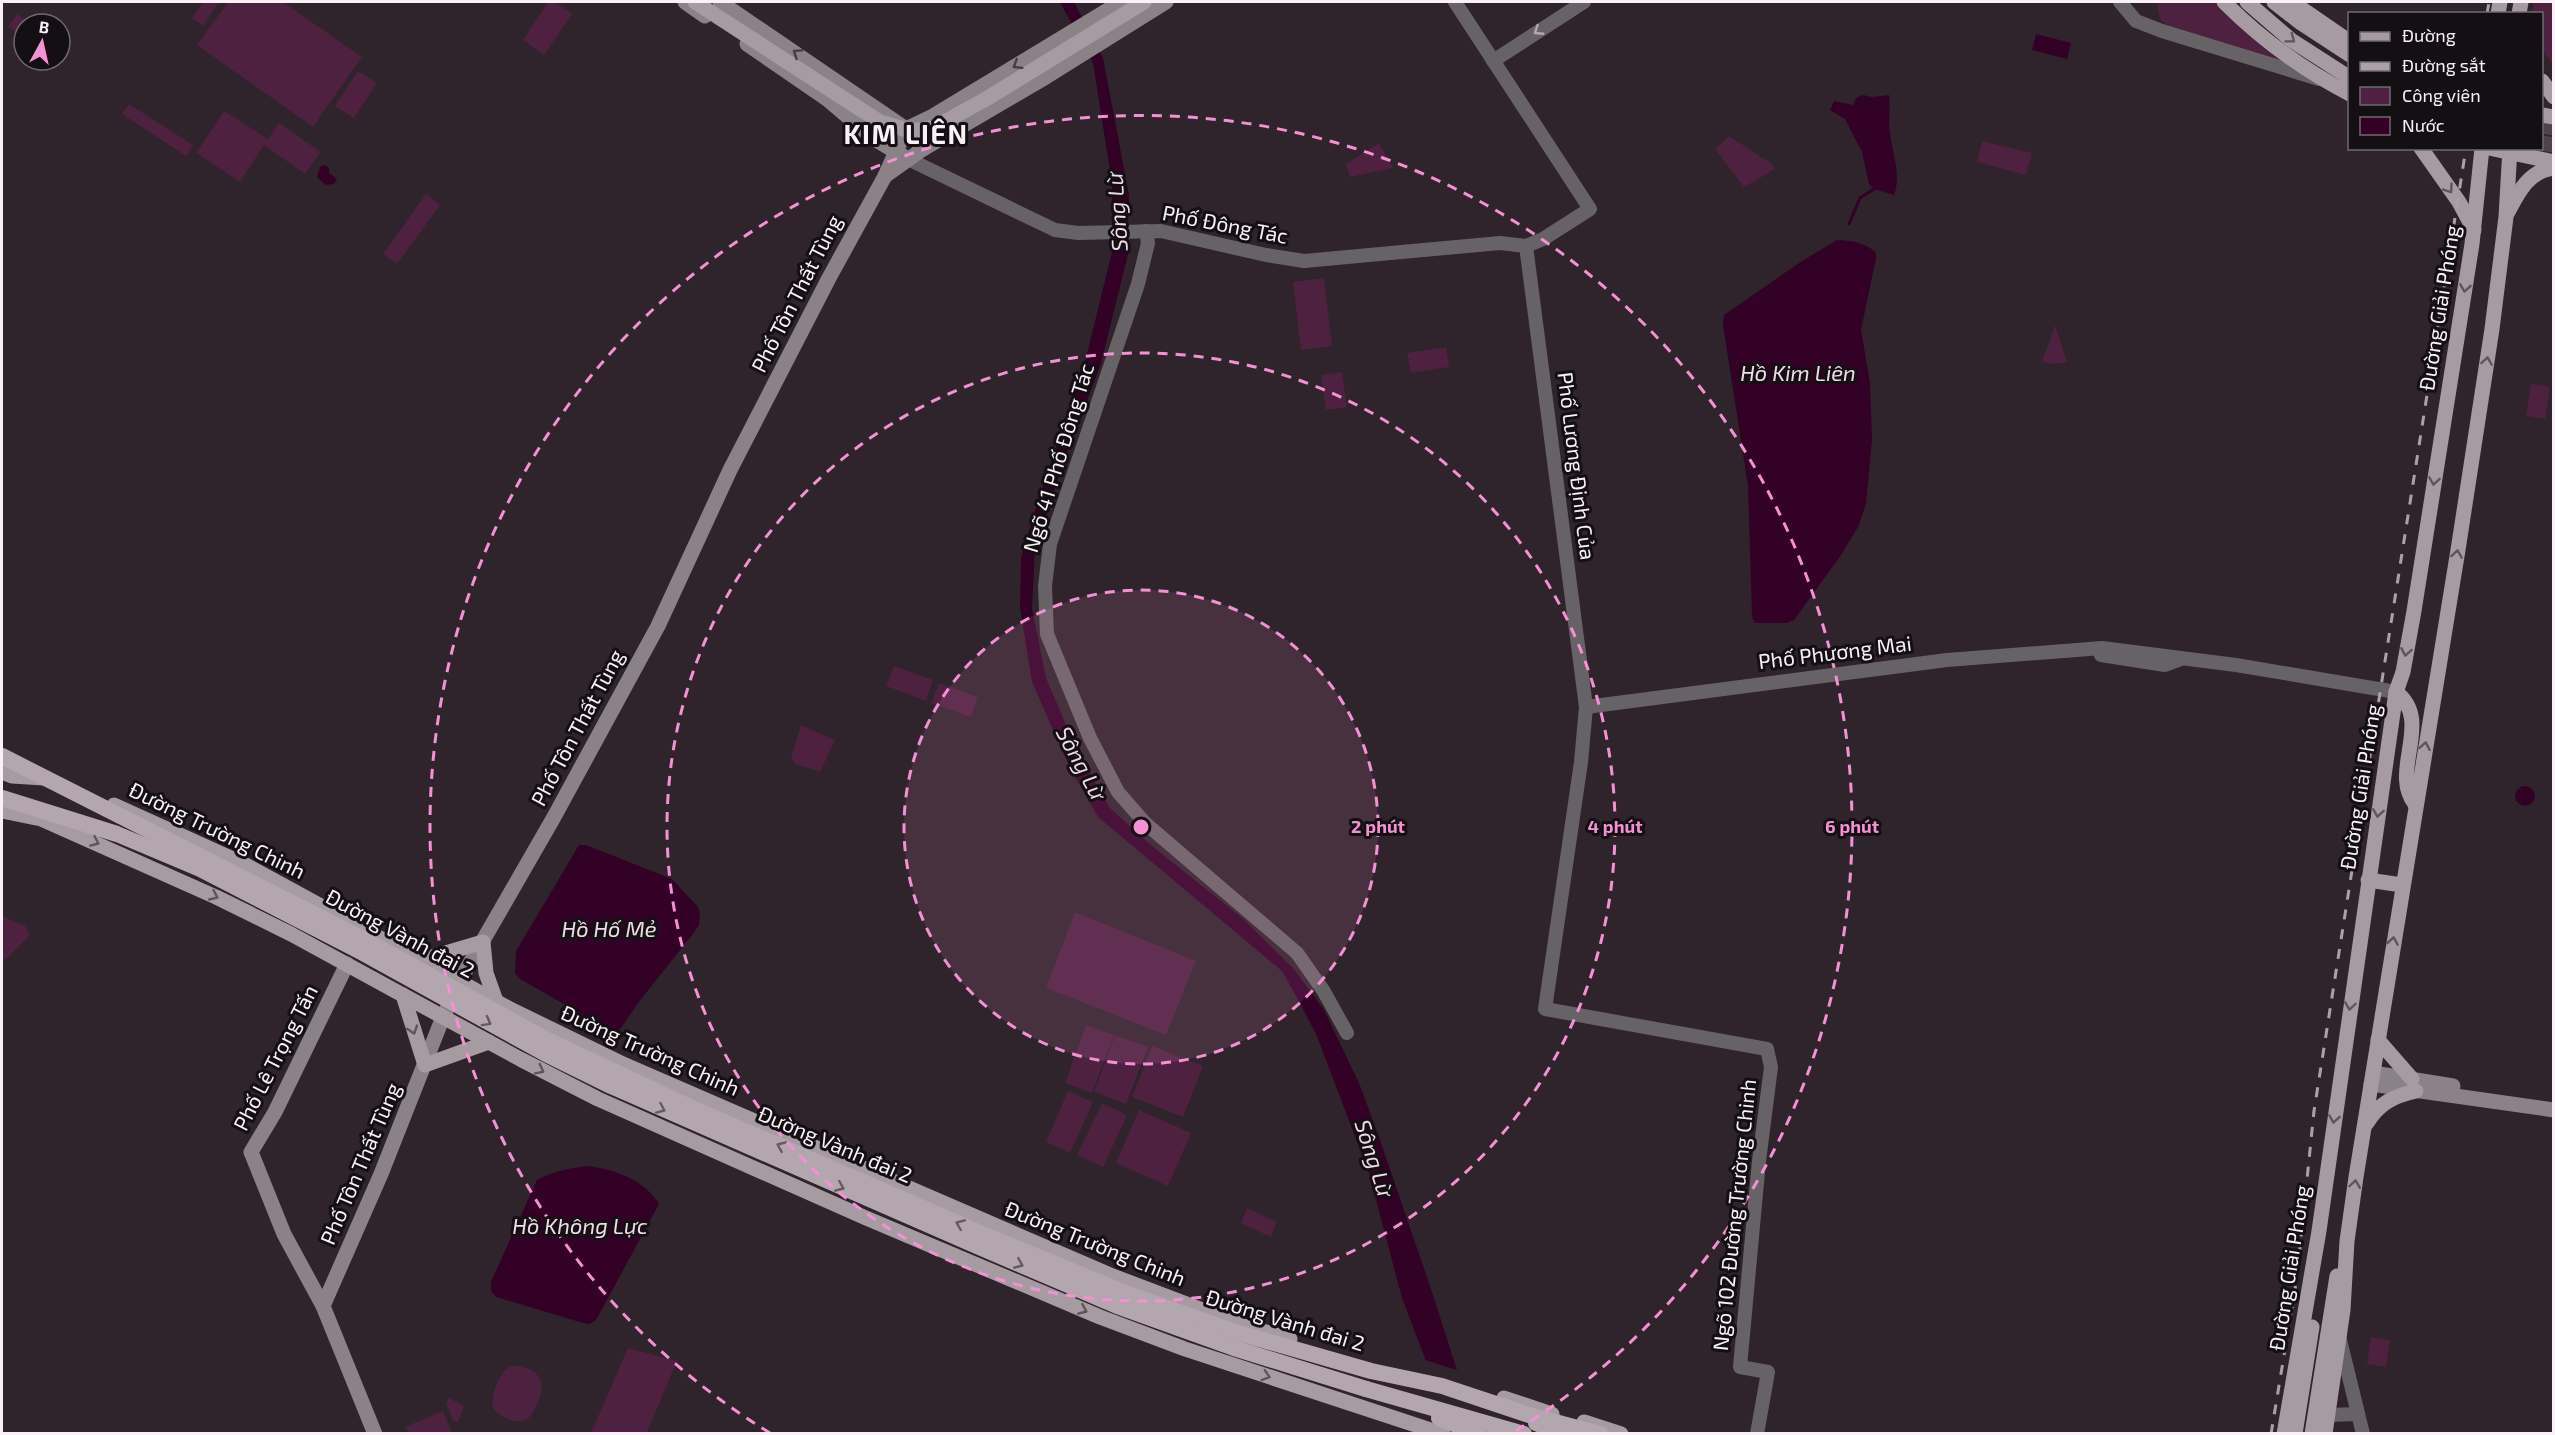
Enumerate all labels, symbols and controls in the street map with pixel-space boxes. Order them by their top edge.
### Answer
north arrow [12,12,72,72]
legend [2348,12,2543,150]
text: B [38,17,51,37]
one-way arrow [1534,24,1545,35]
text: Đường [2402,24,2456,46]
one-way arrow [2285,32,2296,43]
one-way arrow [793,48,803,60]
text: Đường sắt [2402,54,2486,76]
one-way arrow [1013,57,1023,69]
text: Công viên [2402,84,2481,106]
text: Nước [2402,114,2445,136]
district label: KIM LIÊN [844,117,969,149]
water label: Sông Lừ [1100,170,1132,253]
one-way arrow [2442,182,2453,193]
street label: Phố Đông Tác [1160,199,1290,248]
street label: Phố Tôn Thất Tùng [745,210,846,376]
street label: Đường Giải Phóng [2413,223,2464,392]
one-way arrow [2459,283,2472,293]
one-way arrow [2480,356,2493,366]
water label: Hồ Kim Liên [1740,359,1856,385]
street label: Ngõ 41 Phố Đông Tác [1017,360,1098,555]
street label: Phố Lương Định Của [1554,370,1601,561]
one-way arrow [2429,476,2441,485]
one-way arrow [2451,549,2463,558]
street label: Phố Phương Mai [1757,630,1913,673]
street label: Phố Tôn Thất Tùng [525,645,629,810]
one-way arrow [2401,647,2413,657]
street label: Đường Giải Phóng [2334,702,2385,871]
water label: Sông Lừ [1052,721,1113,805]
one-way arrow [2418,741,2431,751]
street label: Đường Trường Chinh [126,776,310,883]
one-way arrow [2372,807,2385,817]
text: 2 phút [1351,815,1406,837]
text: 4 phút [1587,815,1643,837]
text: 6 phút [1825,815,1880,837]
centre of rings [1131,817,1151,837]
one-way arrow [88,835,99,847]
street label: Đường Vành đai 2 [322,883,479,982]
one-way arrow [208,889,219,901]
water label: Hồ Hố Mẻ [561,915,657,941]
one-way arrow [2387,936,2399,946]
street label: Phố Lê Trọng Tấn [227,980,322,1134]
street label: Đường Trường Chinh [558,999,744,1100]
one-way arrow [2344,1001,2356,1010]
one-way arrow [481,1015,491,1026]
one-way arrow [406,1024,419,1035]
one-way arrow [534,1063,544,1074]
street label: Ngõ 102 Đường Trường Chinh [1707,1078,1760,1352]
street label: Phố Tôn Thất Tùng [314,1079,405,1248]
street label: Đường Vành đai 2 [755,1100,916,1187]
one-way arrow [655,1101,666,1113]
one-way arrow [2328,1115,2340,1124]
water label: Sông Lừ [1350,1116,1400,1201]
one-way arrow [777,1142,788,1154]
one-way arrow [834,1180,845,1192]
one-way arrow [2348,1180,2360,1189]
street label: Đường Giải Phóng [2263,1183,2314,1352]
street label: Đường Trường Chinh [1002,1195,1190,1290]
water label: Hồ Không Lực [512,1212,648,1238]
one-way arrow [956,1219,967,1231]
one-way arrow [1013,1257,1024,1269]
street label: Đường Vành đai 2 [1203,1284,1368,1356]
one-way arrow [1077,1302,1088,1314]
one-way arrow [1260,1369,1271,1381]

